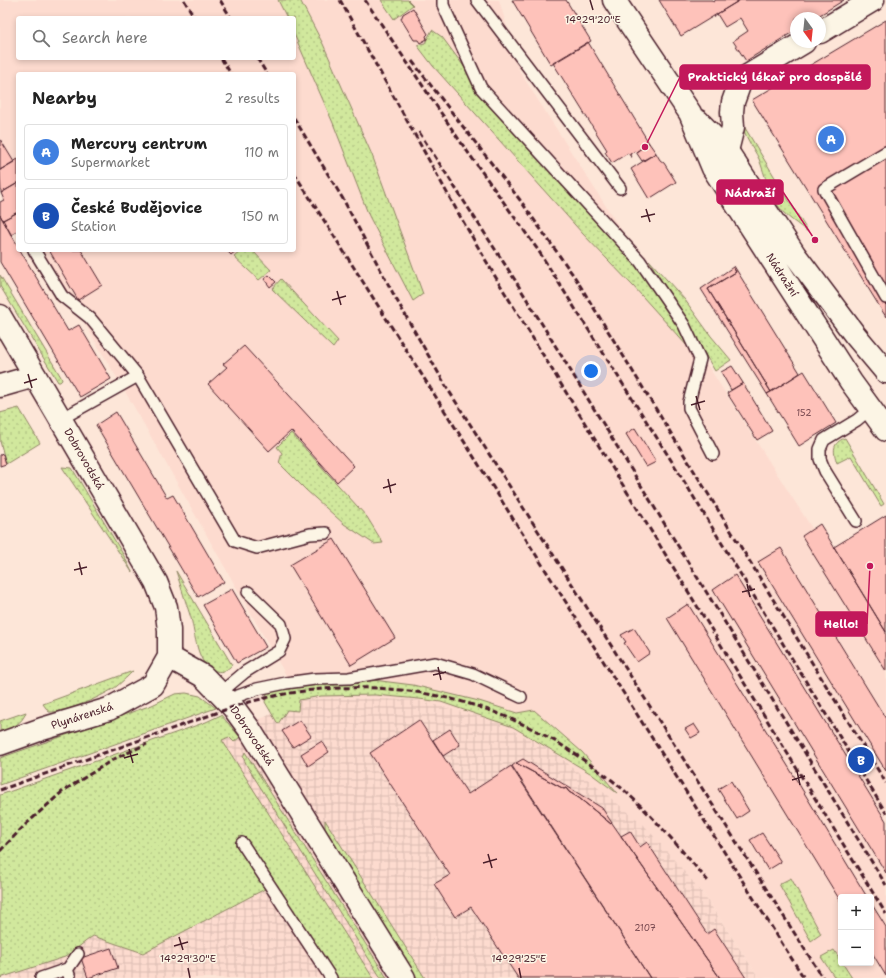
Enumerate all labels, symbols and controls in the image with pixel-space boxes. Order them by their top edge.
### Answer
north arrow [790,12,826,48]
text: 14°29'20"E [565,13,621,26]
search box [16,16,296,60]
icon: search [30,27,52,49]
text: Search here [62,28,148,48]
callout: Praktický lékař pro dospělé [680,65,870,89]
text: Praktický lékař pro dospělé [688,69,862,85]
text: Nearby [32,87,97,109]
text: 2 results [224,90,280,107]
pin: A [818,124,844,154]
text: Mercury centrum [71,134,207,154]
text: A [41,144,51,161]
text: 110 m [244,144,279,161]
text: Supermarket [71,154,150,171]
callout: Nádraží [717,180,783,204]
text: Nádraží [725,185,776,201]
text: České Budějovice [71,198,203,218]
text: B [42,208,50,225]
text: 150 m [241,208,279,225]
text: Station [71,218,116,235]
street label: Nádražní [762,250,802,300]
your location [581,361,601,381]
house number: 152 [797,407,811,419]
street label: Dobrovodská [60,425,108,493]
callout: Hello! [816,612,867,636]
text: Hello! [824,616,858,632]
street label: Plynárenská [49,699,115,733]
street label: Dobrovodská [227,703,278,769]
pin: B [848,745,874,775]
map controls [838,894,874,966]
button: + [838,894,874,930]
house number: 2107 [634,922,656,934]
button: − [838,930,874,966]
text: 14°29'30"E [160,952,216,965]
text: 14°29'25"E [492,952,546,965]

